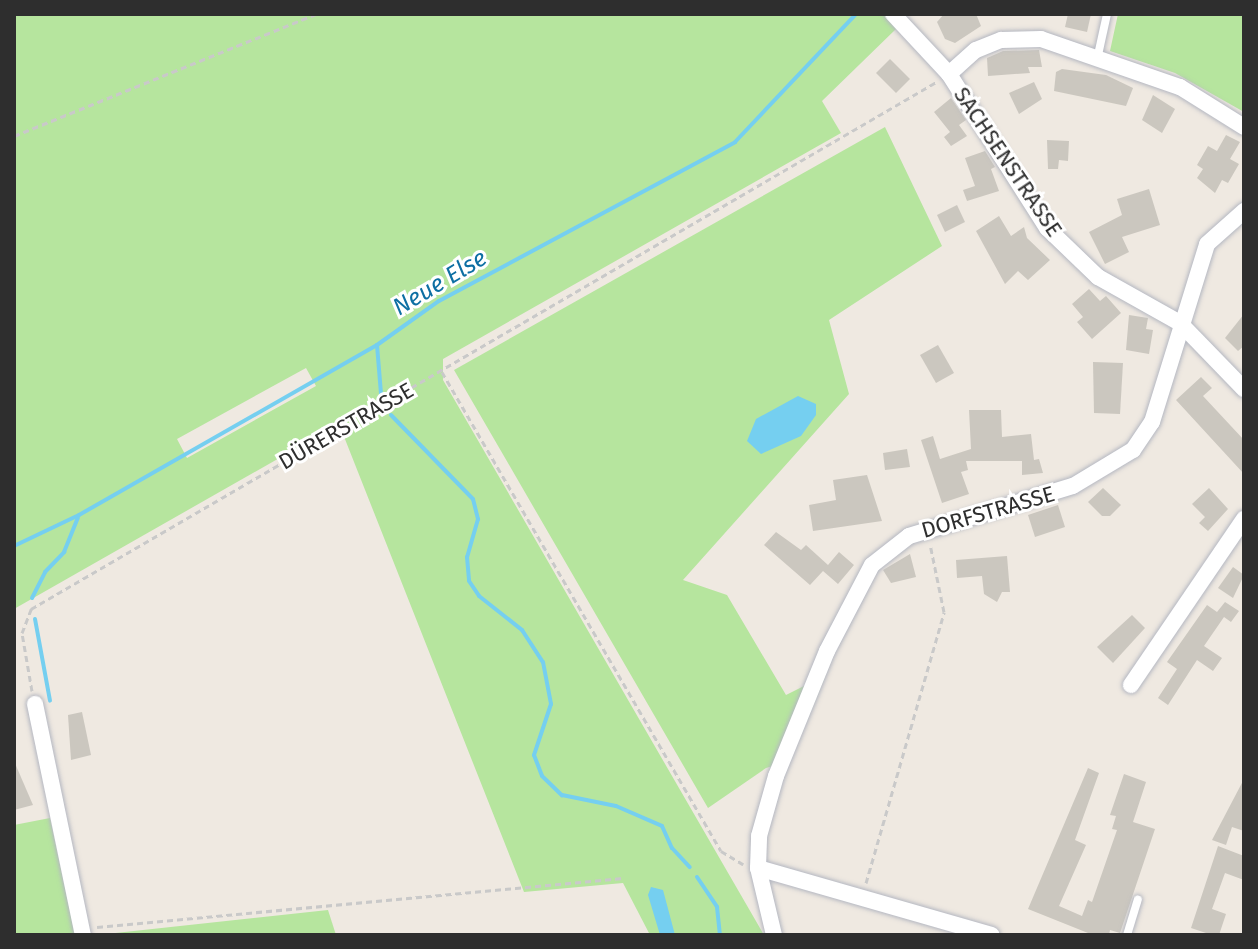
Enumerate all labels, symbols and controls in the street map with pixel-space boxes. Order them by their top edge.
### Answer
street label: SACHSENSTRASSE [948,82,1068,242]
water label: Neue Else [388,244,492,322]
street label: DÜRERSTRASSE [274,377,418,475]
street label: DORFSTRASSE [918,480,1058,544]

